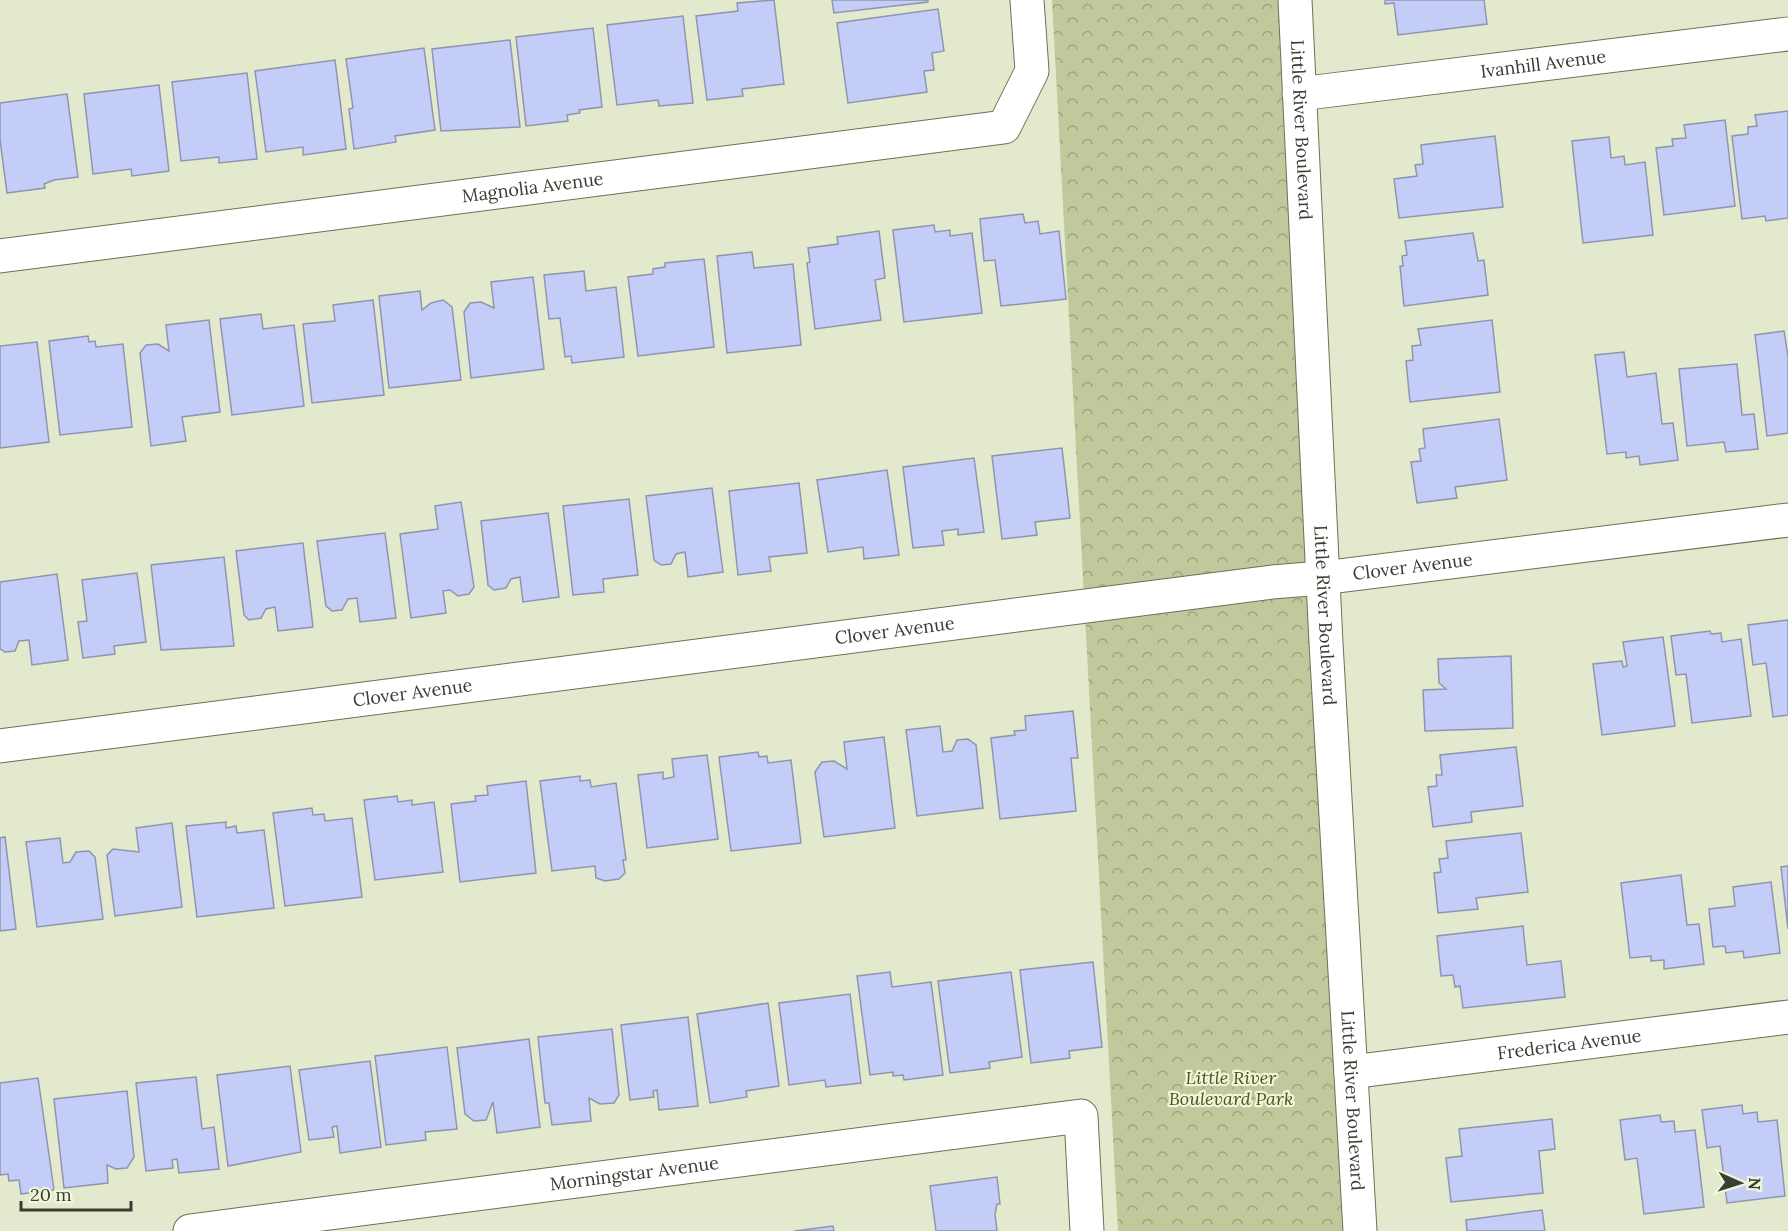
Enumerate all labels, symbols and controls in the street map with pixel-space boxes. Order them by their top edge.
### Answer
street label: Little River Boulevard [1286,39,1318,221]
street label: Ivanhill Avenue [1479,44,1607,83]
street label: Magnolia Avenue [460,167,605,208]
street label: Little River Boulevard [1309,524,1342,706]
street label: Clover Avenue [1351,547,1474,585]
street label: Clover Avenue [833,611,956,649]
street label: Clover Avenue [351,673,474,711]
street label: Little River Boulevard [1336,1010,1370,1192]
street label: Frederica Avenue [1496,1024,1643,1065]
park label: Little River Boulevard Park [1169,1066,1293,1110]
street label: Morningstar Avenue [549,1151,720,1195]
north arrow [1710,1153,1770,1213]
scale bar [21,1174,130,1212]
text: N [1745,1177,1765,1190]
text: 20 m [30,1183,72,1206]

